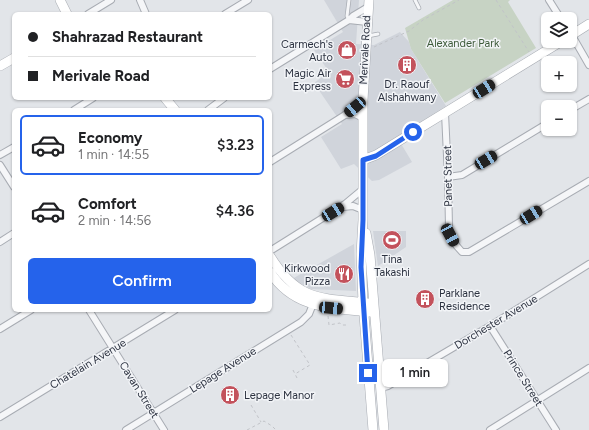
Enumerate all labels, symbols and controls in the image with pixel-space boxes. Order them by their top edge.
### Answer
map controls [541,12,577,136]
button: layers [541,12,577,48]
street label: Merivale Road [357,15,373,85]
text: Shahrazad Restaurant [52,28,203,46]
park label: Alexander Park [427,37,500,50]
place label: Carmech's Auto [281,38,333,64]
shop icon: Carmech's Auto [336,39,358,61]
building icon: Dr. Raouf Alshahwany [396,54,418,76]
button: + [541,56,577,92]
text: Merivale Road [52,67,150,85]
place label: Magic Air Express [285,67,331,93]
supermarket icon: Magic Air Express [334,68,356,90]
place label: Dr. Raouf Alshahwany [378,78,437,104]
car [471,78,497,100]
car [342,95,368,119]
button: − [541,100,577,136]
route start [404,123,422,141]
icon: car [30,127,66,163]
text: Economy [78,129,143,147]
text: $3.23 [217,136,254,154]
street label: Panet Street [441,145,455,207]
text: 1 min · 14:55 [78,147,149,162]
car [473,149,499,171]
icon: car [30,193,66,229]
text: Comfort [78,195,137,213]
car [320,201,346,223]
text: $4.36 [216,202,254,220]
car [518,204,544,226]
text: 2 min · 14:56 [78,213,151,228]
car [439,222,461,248]
sports icon: Tina Takashi [381,229,403,251]
place label: Tina Takashi [374,253,410,279]
button: Confirm [28,258,256,304]
place label: Kirkwood Pizza [284,262,330,288]
restaurant icon: Kirkwood Pizza [333,263,355,285]
place label: Parklane Residence [439,287,490,313]
building icon: Parklane Residence [414,288,436,310]
street label: Dorchester Avenue [452,292,540,352]
car [319,301,343,315]
street label: Chatelain Avenue [48,336,128,392]
street label: Lepage Avenue [187,344,259,396]
street label: Prince Street [500,347,546,409]
street label: Cavan Street [116,359,162,421]
callout: 1 min [382,359,448,387]
route end [359,364,377,382]
text: 1 min [400,365,430,380]
building icon: Lepage Manor [219,384,241,406]
place label: Lepage Manor [244,389,314,402]

